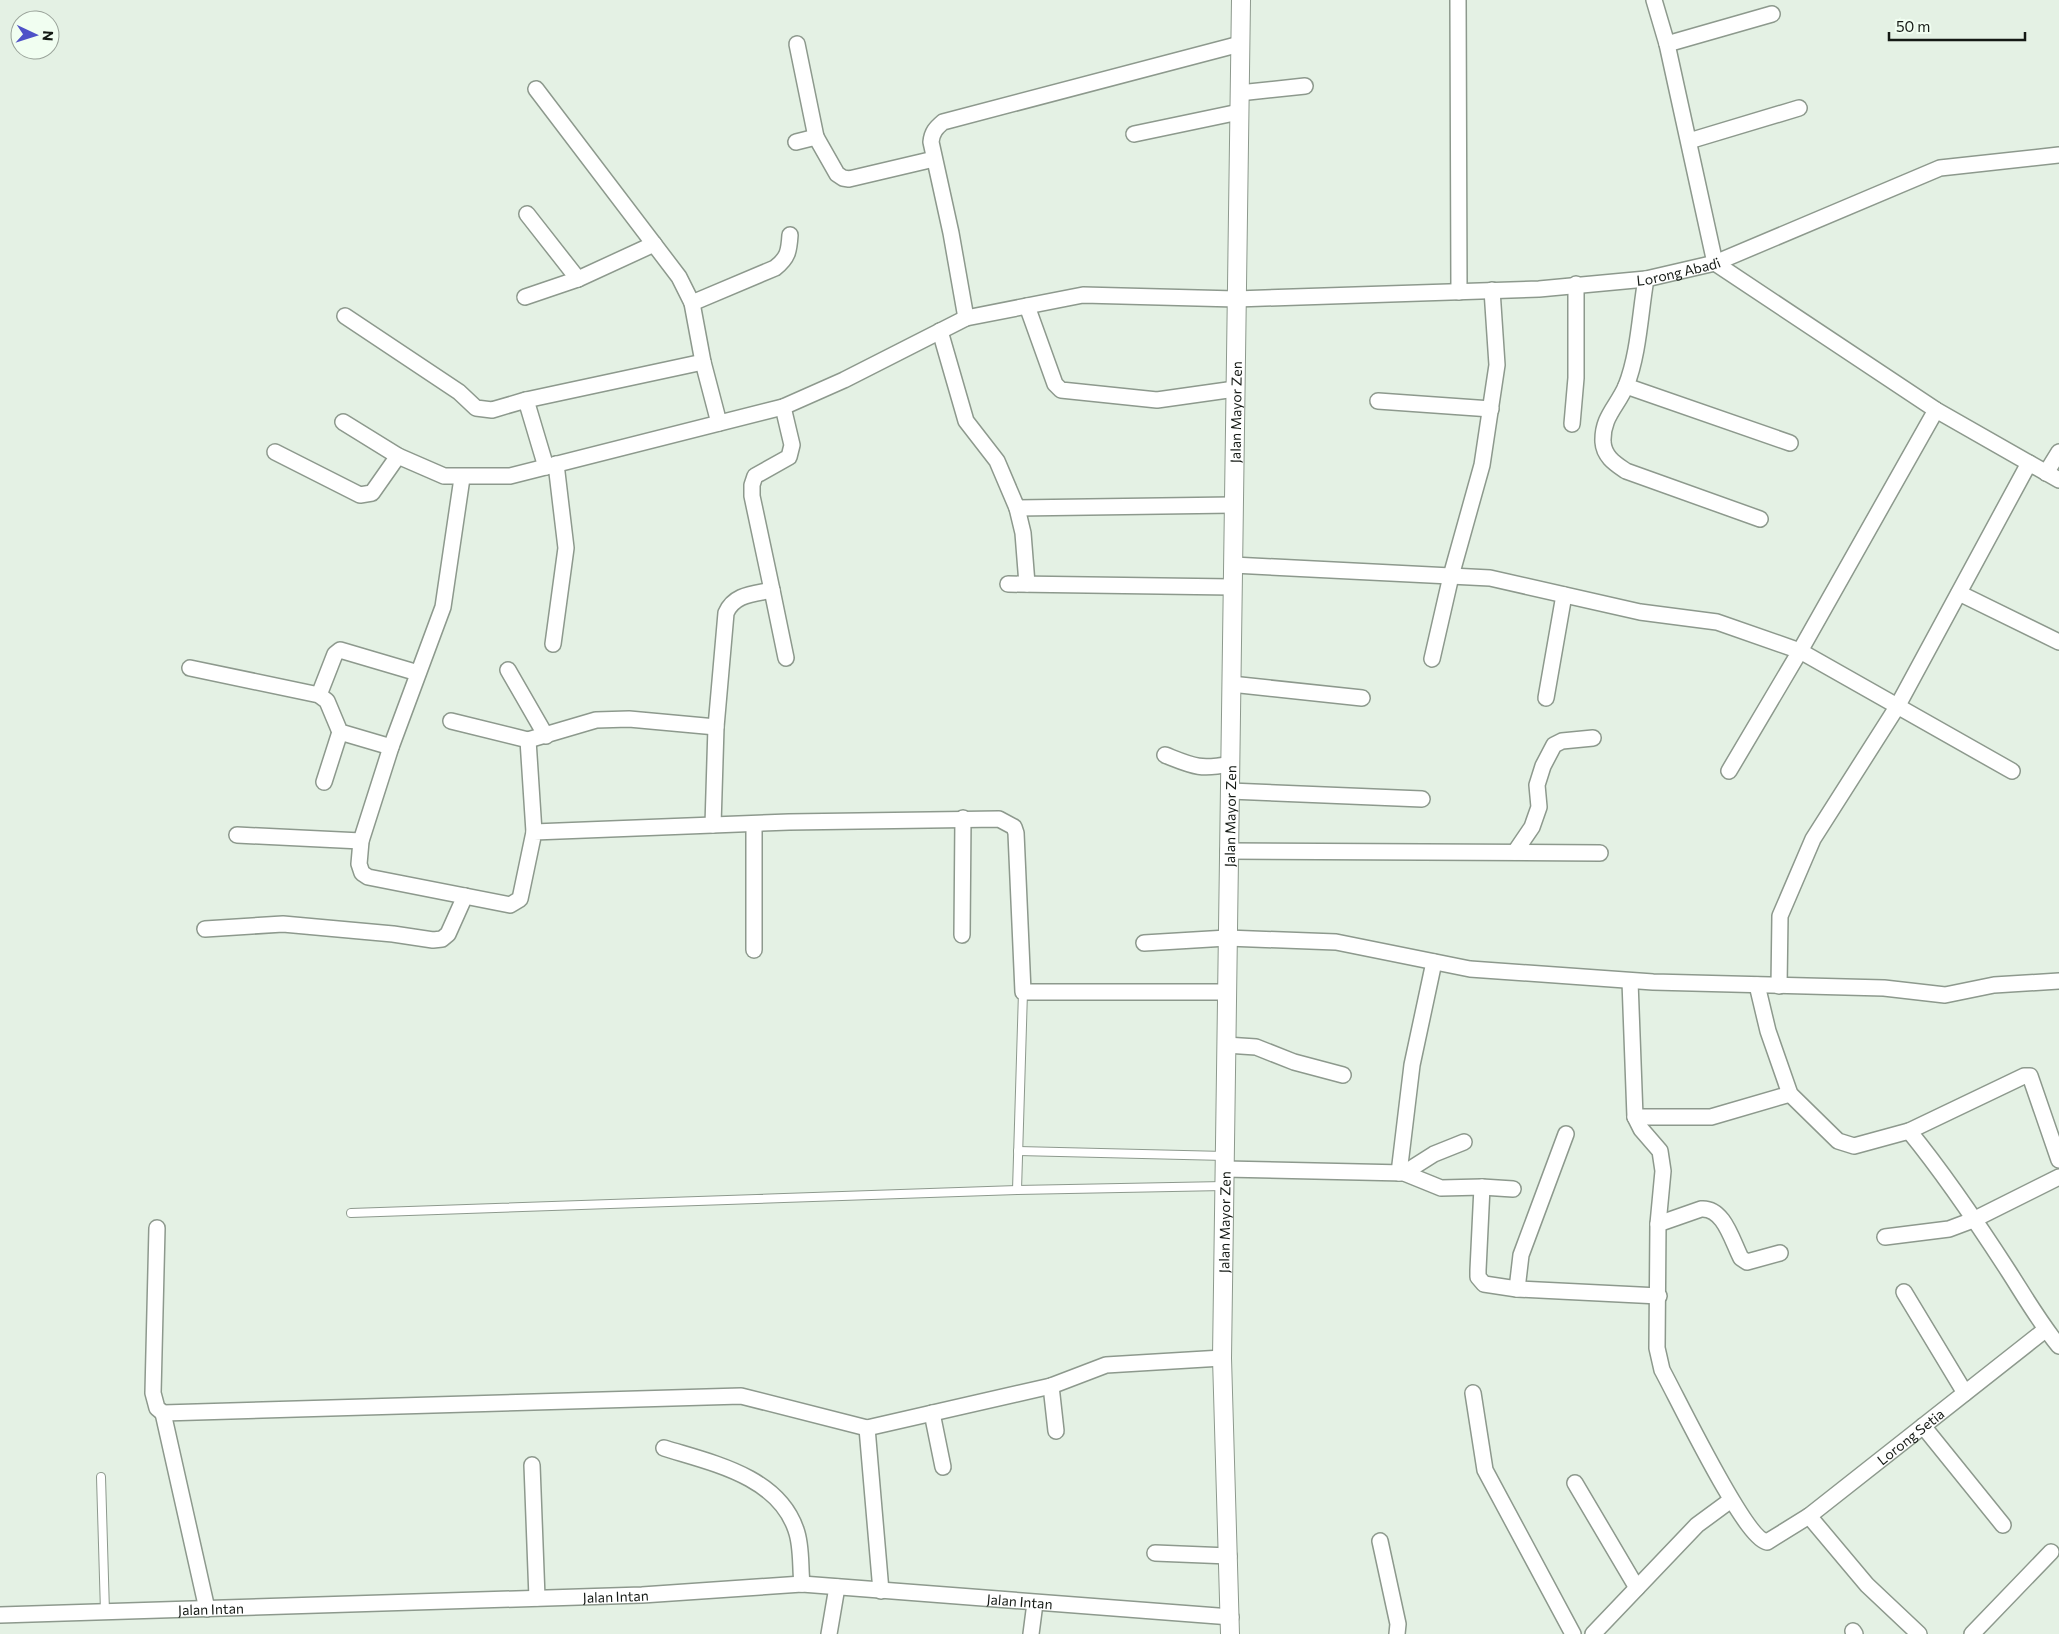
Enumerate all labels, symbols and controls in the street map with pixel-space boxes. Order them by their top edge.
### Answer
north arrow [10,10,60,60]
scale bar [1889,10,2025,42]
text: 50 m [1896,17,1930,35]
text: N [40,30,57,42]
street label: Lorong Abadi [1636,253,1723,288]
street label: Jalan Mayor Zen [1226,361,1244,463]
street label: Jalan Mayor Zen [1220,765,1239,867]
street label: Jalan Mayor Zen [1215,1171,1233,1273]
street label: Lorong Setia [1873,1405,1947,1468]
street label: Jalan Intan [582,1586,649,1605]
street label: Jalan Intan [986,1590,1053,1612]
street label: Jalan Intan [178,1599,244,1618]

